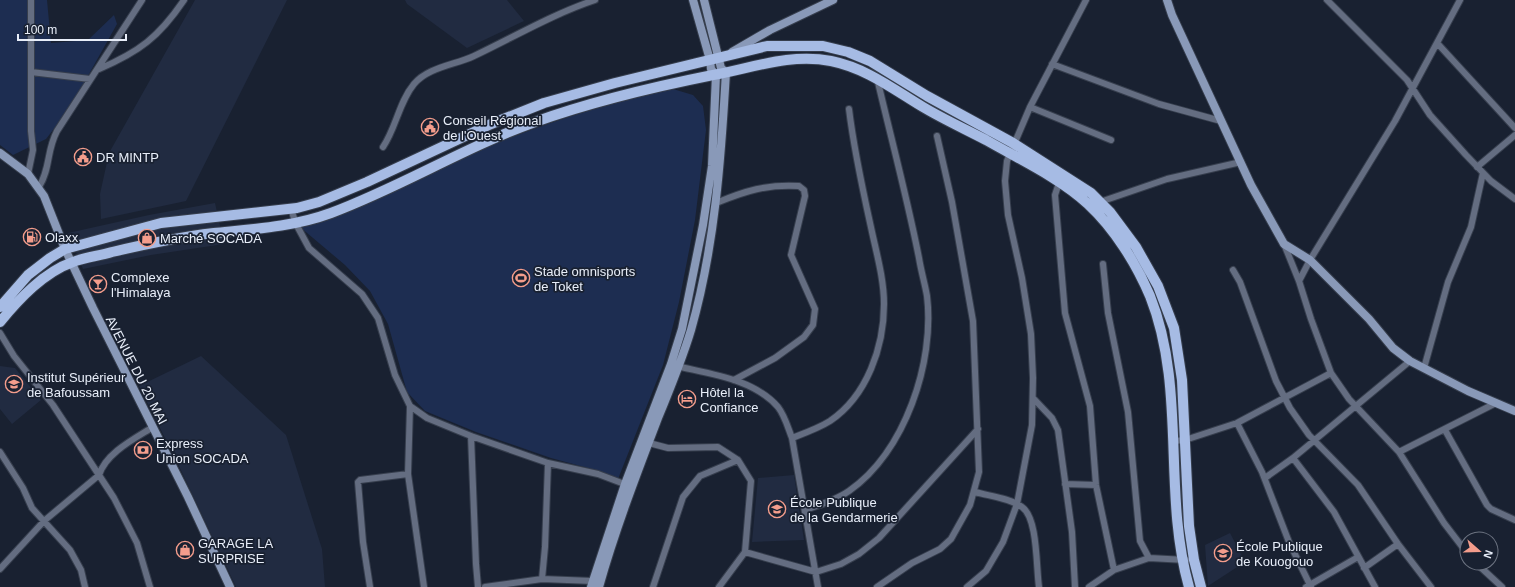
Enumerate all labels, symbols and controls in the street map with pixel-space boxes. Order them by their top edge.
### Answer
scale bar [18,16,126,42]
text: 100 m [24,23,57,37]
place label: Conseil Régional de l'Ouest [443,113,541,143]
public building icon: Conseil Régional de l'Ouest [420,117,440,137]
public building icon: DR MINTP [73,147,93,167]
place label: DR MINTP [96,150,159,165]
fuel station icon: Olaxx [22,227,42,247]
shop icon: Marché SOCADA [137,228,157,248]
place label: Olaxx [45,230,79,245]
place label: Marché SOCADA [160,231,262,246]
place label: Stade omnisports de Toket [534,264,636,294]
sports icon: Stade omnisports de Toket [511,268,531,288]
place label: Complexe l'Himalaya [111,270,171,300]
bar icon: Complexe l'Himalaya [88,274,108,294]
street label: AVENUE DU 20 MAI [103,314,170,427]
place label: Institut Supérieur de Bafoussam [27,370,126,400]
school or university icon: Institut Supérieur de Bafoussam [4,374,24,394]
place label: Hôtel la Confiance [700,385,759,415]
hotel icon: Hôtel la Confiance [677,389,697,409]
place label: Express Union SOCADA [156,436,249,466]
bank icon: Express Union SOCADA [133,440,153,460]
place label: École Publique de la Gendarmerie [790,495,898,525]
school or university icon: École Publique de la Gendarmerie [767,499,787,519]
north arrow [1459,531,1499,571]
place label: GARAGE LA SURPRISE [198,536,273,566]
place label: École Publique de Kouogouo [1236,539,1323,569]
shop icon: GARAGE LA SURPRISE [175,540,195,560]
school or university icon: École Publique de Kouogouo [1213,543,1233,563]
text: N [1481,549,1495,560]

